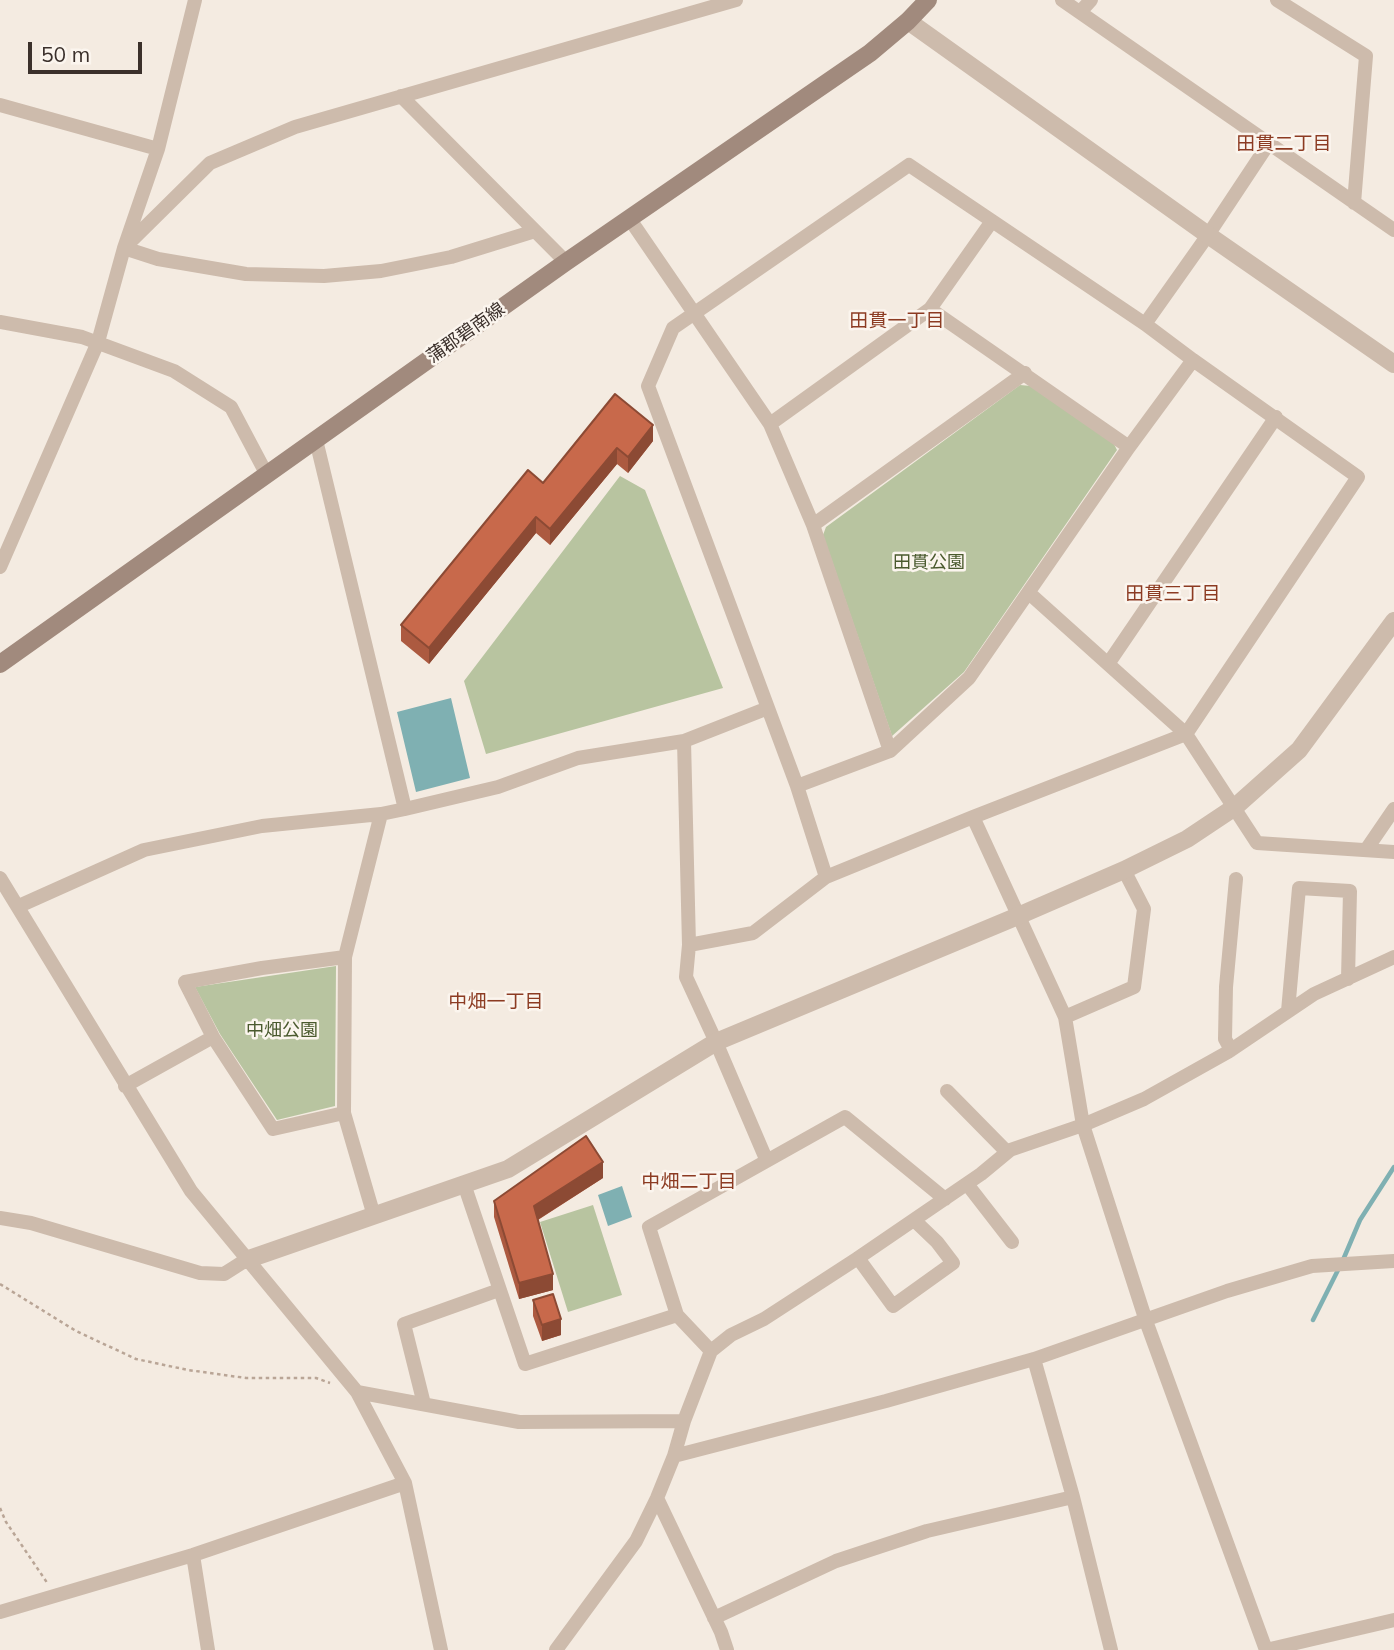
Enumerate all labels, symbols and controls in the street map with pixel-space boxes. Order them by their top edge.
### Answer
scale bar [32,28,145,72]
text: 50 m [41,41,90,67]
district label: 田貫二丁目 [1237,133,1331,155]
street label: 蒲郡碧南線 [423,298,509,368]
district label: 田貫一丁目 [850,310,944,332]
park label: 田貫公園 [893,552,965,574]
district label: 田貫三丁目 [1126,583,1220,605]
district label: 中畑一丁目 [449,991,543,1013]
park label: 中畑公園 [246,1020,318,1042]
district label: 中畑二丁目 [642,1171,736,1193]

